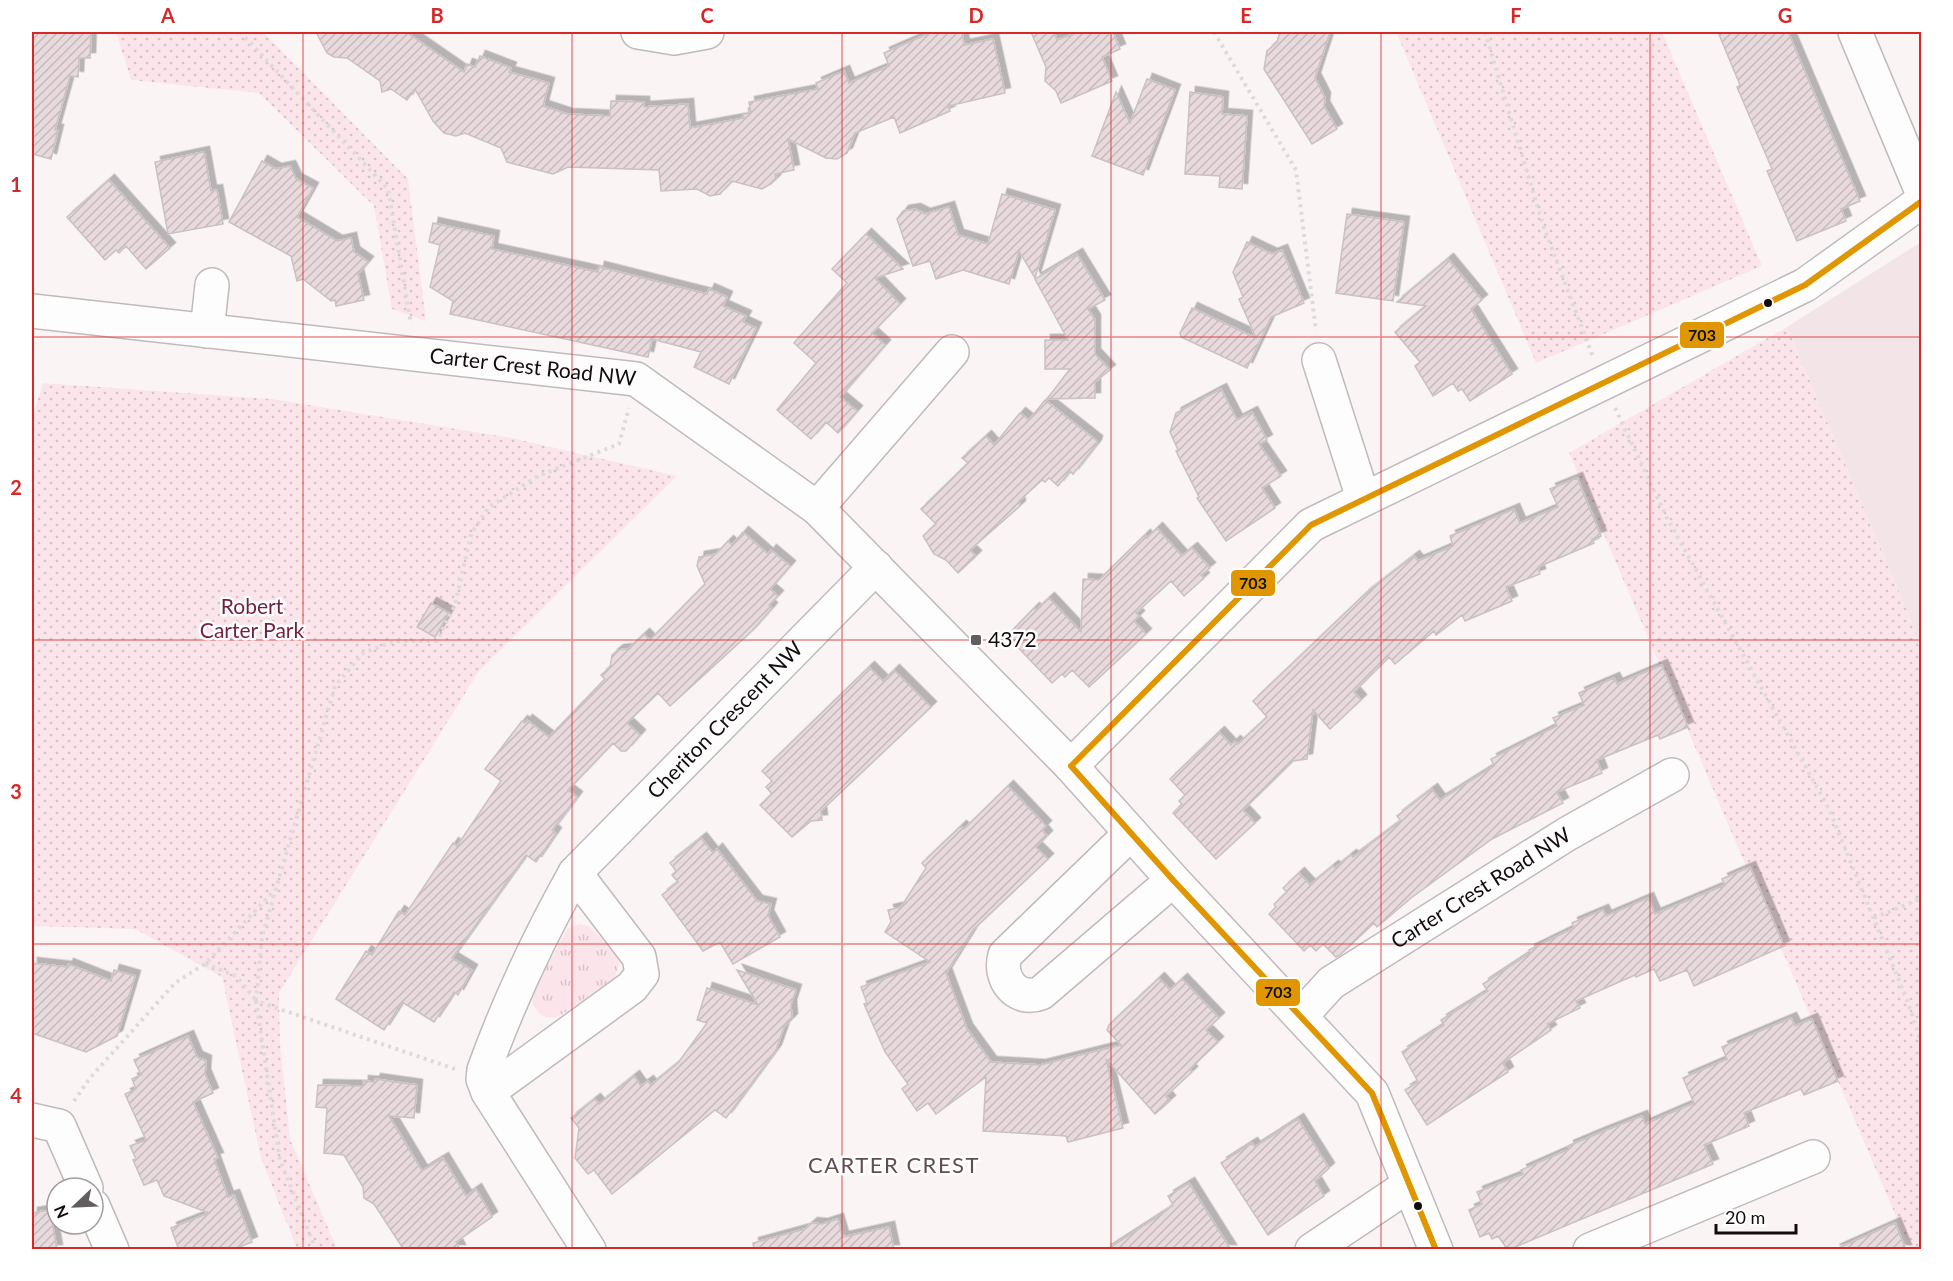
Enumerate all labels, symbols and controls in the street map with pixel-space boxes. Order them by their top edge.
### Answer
text: A [160,3,175,27]
text: B [430,3,444,27]
text: C [700,3,714,27]
text: D [968,3,984,27]
text: E [1240,3,1252,27]
text: F [1510,3,1522,27]
text: G [1778,3,1792,27]
text: 1 [10,172,22,196]
unlabelled marker [1762,297,1774,309]
line badge: 703 [1679,321,1725,349]
text: 703 [1688,325,1716,344]
street label: Carter Crest Road NW [429,342,638,390]
text: 2 [10,475,22,499]
line badge: 703 [1230,569,1276,597]
text: 703 [1239,573,1267,592]
park label: Robert Carter Park [200,593,304,642]
place label: 4372 [988,626,1037,651]
marker: 4372 [969,633,983,647]
street label: Cheriton Crescent NW [641,635,807,803]
text: 3 [10,779,22,803]
street label: Carter Crest Road NW [1386,821,1575,953]
line badge: 703 [1255,978,1301,1007]
text: 703 [1264,982,1292,1001]
text: 4 [10,1083,22,1107]
district label: CARTER CREST [808,1151,980,1178]
north arrow [45,1176,105,1236]
scale bar [1716,1197,1796,1235]
unlabelled marker [1412,1200,1424,1212]
text: N [50,1203,72,1221]
text: 20 m [1725,1206,1765,1228]

